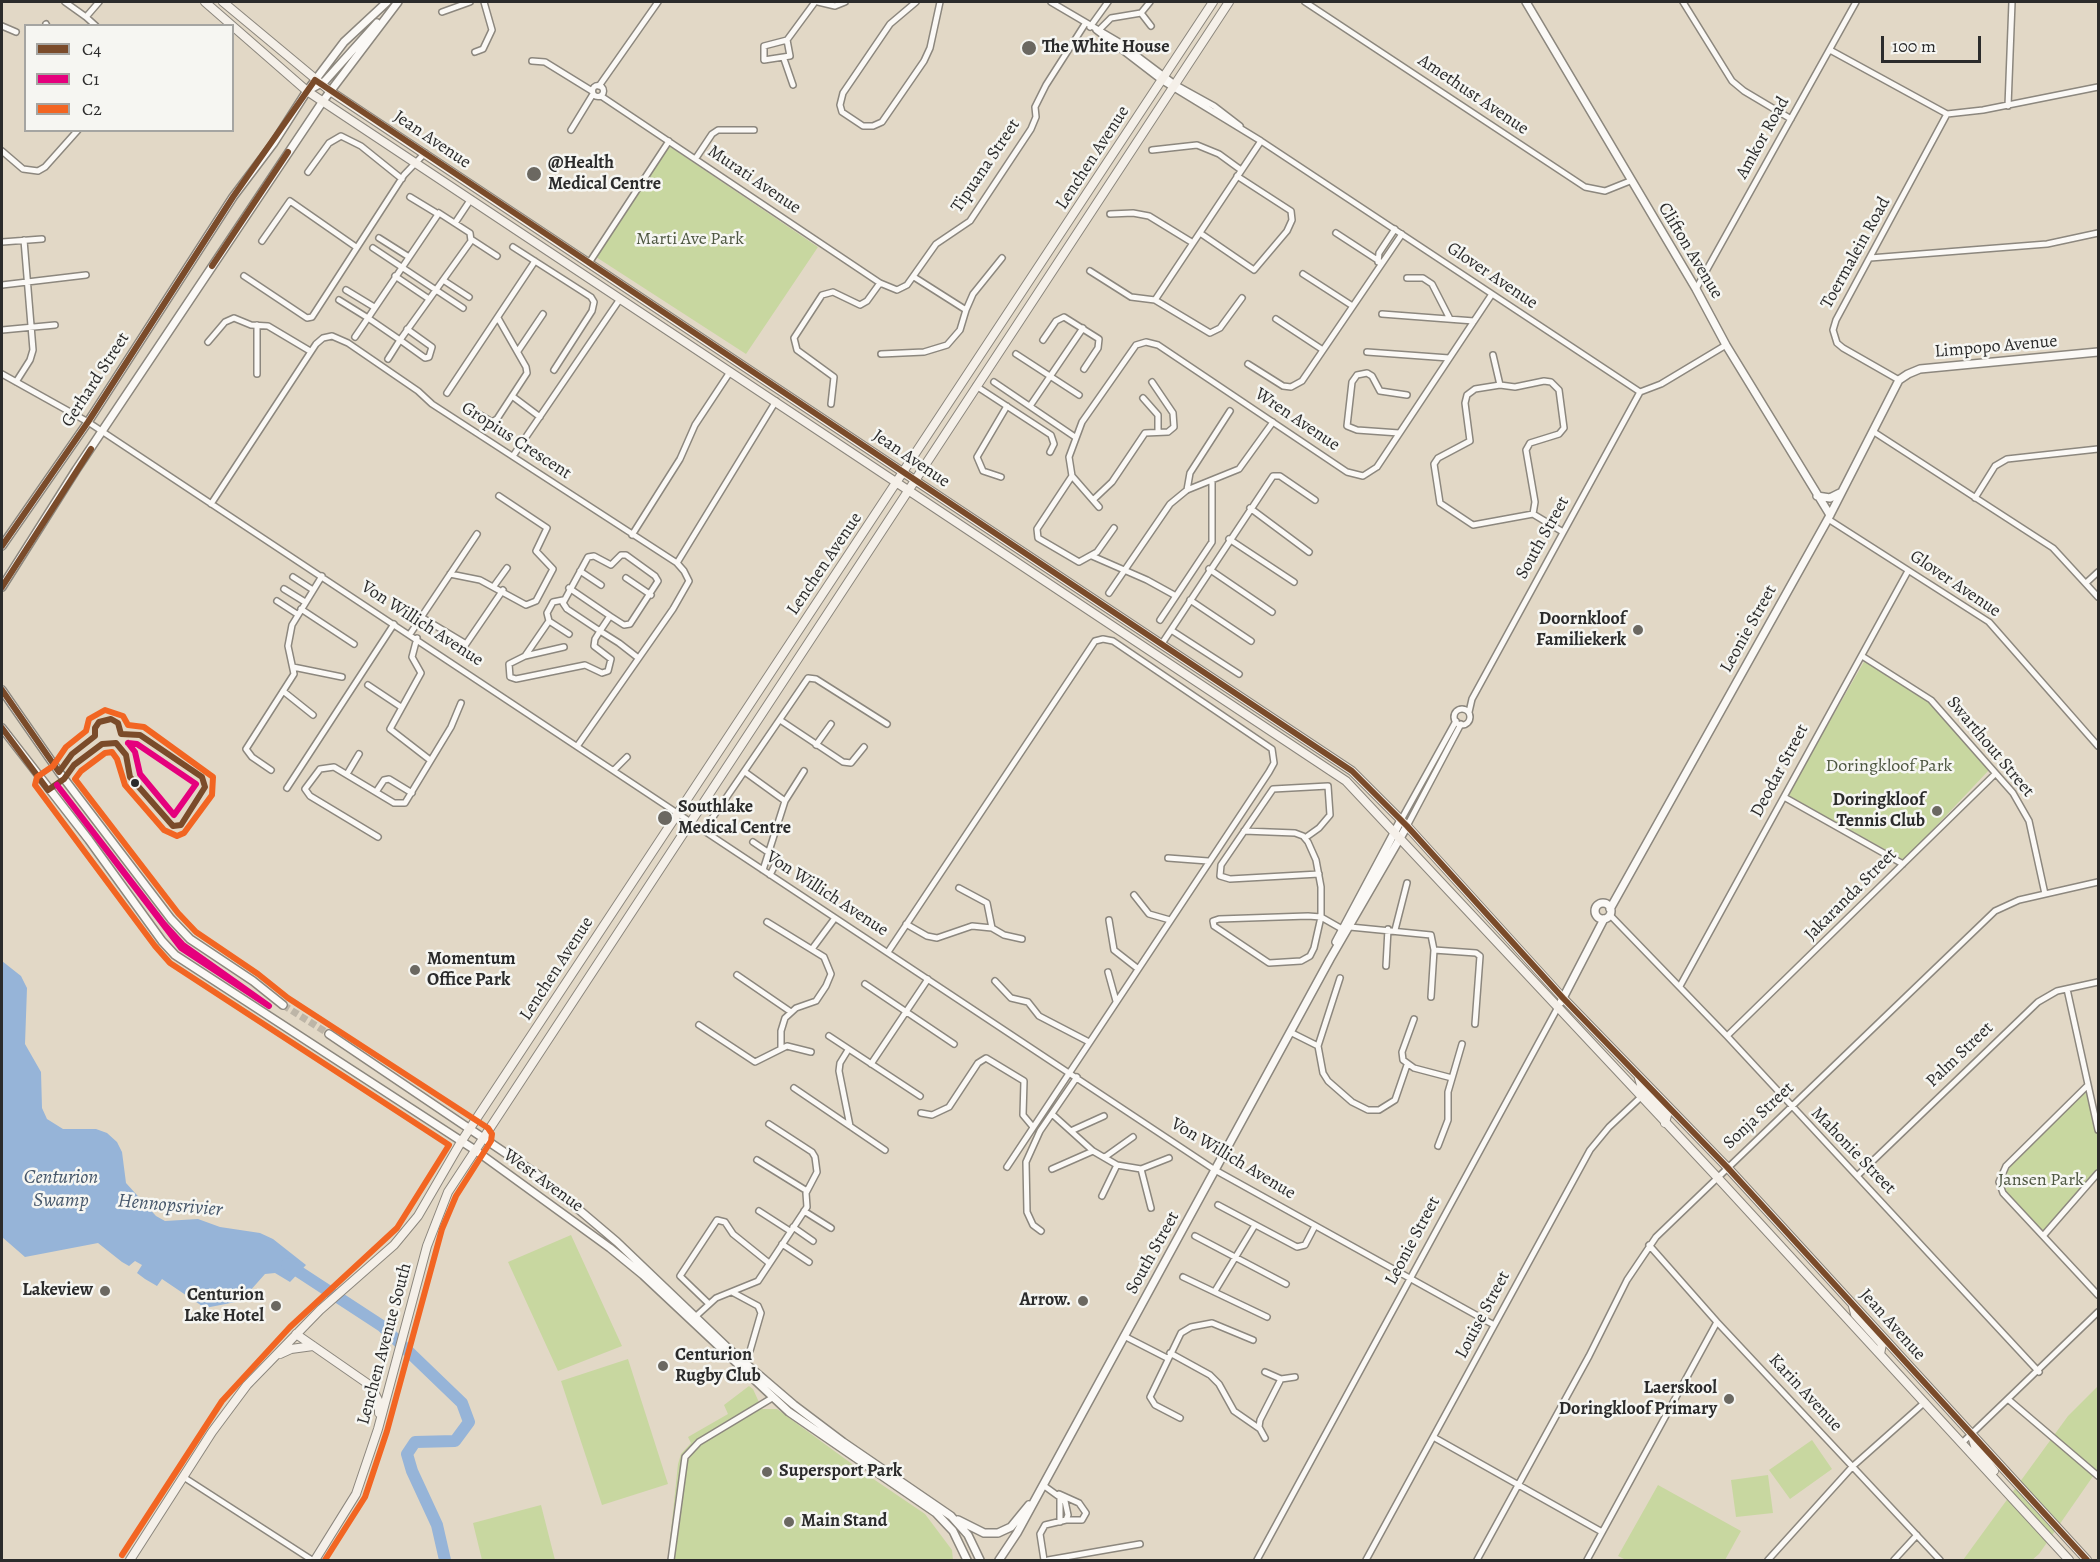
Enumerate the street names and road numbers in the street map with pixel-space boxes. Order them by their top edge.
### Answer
street label: Amethust Avenue [1414,50,1532,140]
street label: Amkor Road [1732,93,1794,183]
street label: Lenchen Avenue [1051,102,1135,214]
street label: Jean Avenue [389,106,475,174]
street label: Tipuana Street [947,115,1025,217]
street label: Murati Avenue [703,141,805,219]
street label: Toermalein Road [1816,193,1896,313]
street label: Clifton Avenue [1653,199,1727,303]
street label: Glover Avenue [1443,238,1541,314]
street label: Gerhard Street [57,328,135,432]
street label: Limpopo Avenue [1934,331,2058,363]
street label: Wren Avenue [1250,384,1344,456]
street label: Gropius Crescent [457,397,575,485]
street label: Jean Avenue [868,425,954,493]
street label: South Street [1511,493,1575,583]
street label: Lenchen Avenue [783,508,867,620]
street label: Glover Avenue [1906,546,2004,622]
street label: Von Willich Avenue [357,576,487,672]
street label: Leonie Street [1716,581,1782,677]
street label: Swarthout Street [1942,692,2038,802]
street label: Deodar Street [1746,721,1814,821]
street label: Jakaranda Street [1800,844,1902,946]
street label: Von Willich Avenue [762,846,892,942]
street label: Lenchen Avenue [515,913,599,1025]
street label: Palm Street [1922,1018,1998,1092]
street label: Sonja Street [1719,1078,1799,1154]
street label: Mahonie Street [1806,1103,1900,1199]
street label: Von Willich Avenue [1167,1113,1299,1205]
street label: West Avenue [499,1145,587,1217]
street label: Leonie Street [1381,1193,1445,1289]
street label: South Street [1121,1208,1185,1298]
street label: Lenchen Avenue South [353,1261,417,1427]
street label: Louise Street [1451,1268,1515,1362]
street label: Jean Avenue [1854,1285,1930,1365]
street label: Karin Avenue [1764,1350,1846,1436]

